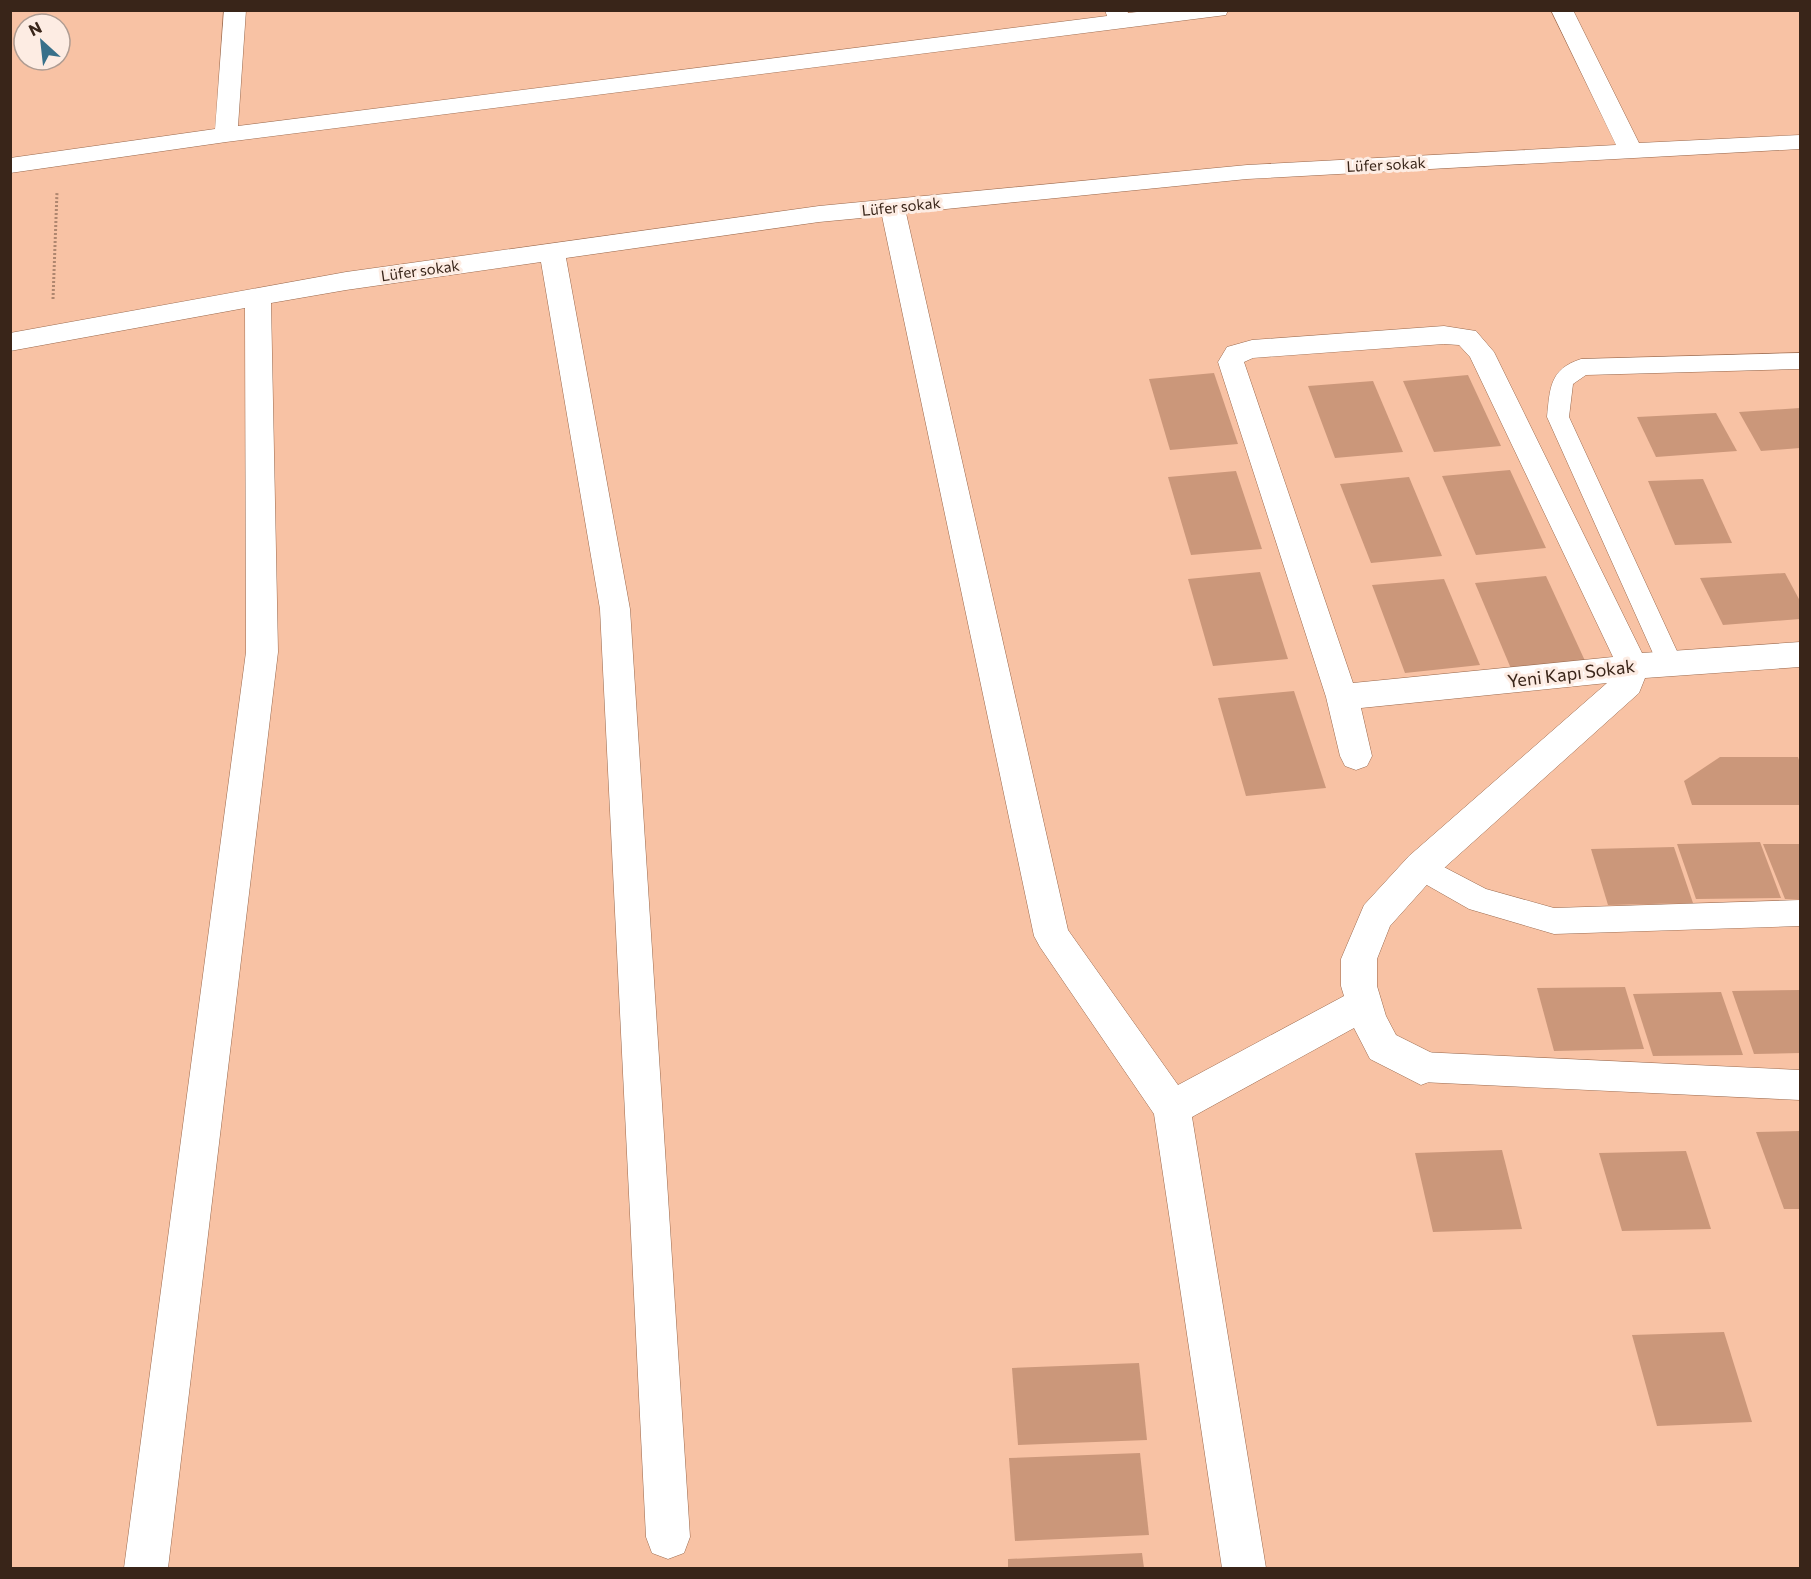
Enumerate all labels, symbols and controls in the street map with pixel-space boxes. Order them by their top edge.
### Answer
north arrow [12,12,72,72]
text: N [25,17,45,39]
street label: Lüfer sokak [1346,153,1426,175]
street label: Lüfer sokak [861,193,941,219]
street label: Lüfer sokak [380,256,460,284]
street label: Yeni Kapı Sokak [1506,654,1636,692]

